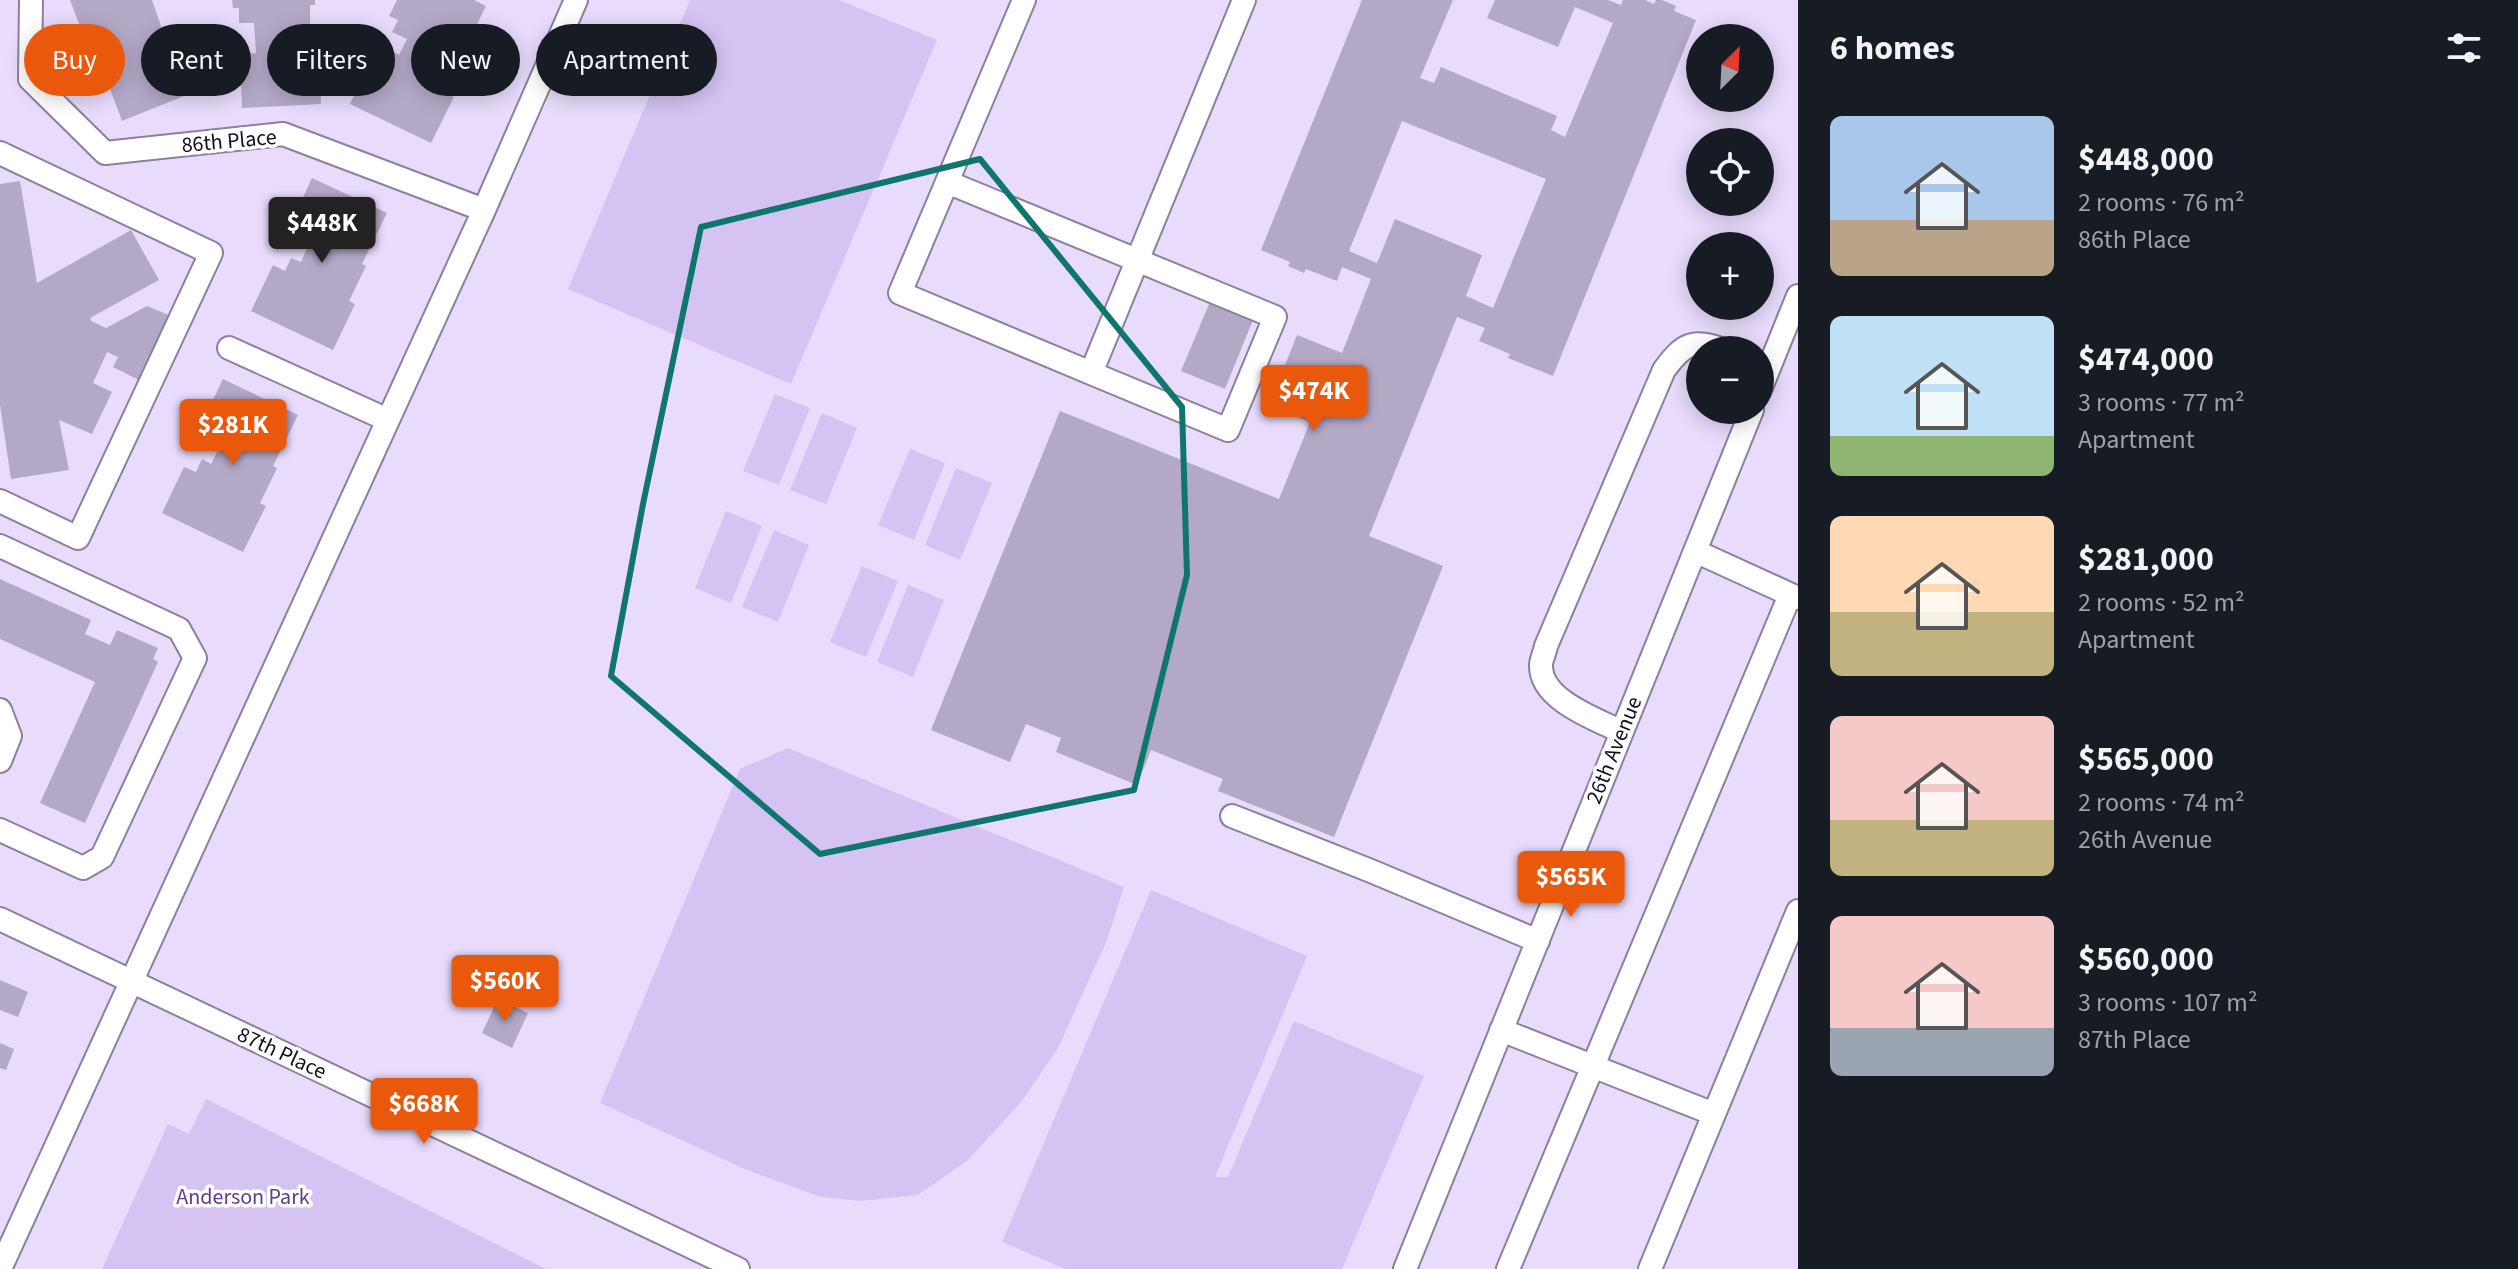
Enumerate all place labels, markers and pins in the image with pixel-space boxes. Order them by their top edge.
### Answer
pin: $448K [266,197,378,265]
pin: $474K [1258,365,1370,433]
pin: $281K [177,399,289,467]
pin: $565K [1515,851,1627,919]
pin: $560K [449,955,561,1023]
pin: $668K [368,1078,480,1146]

